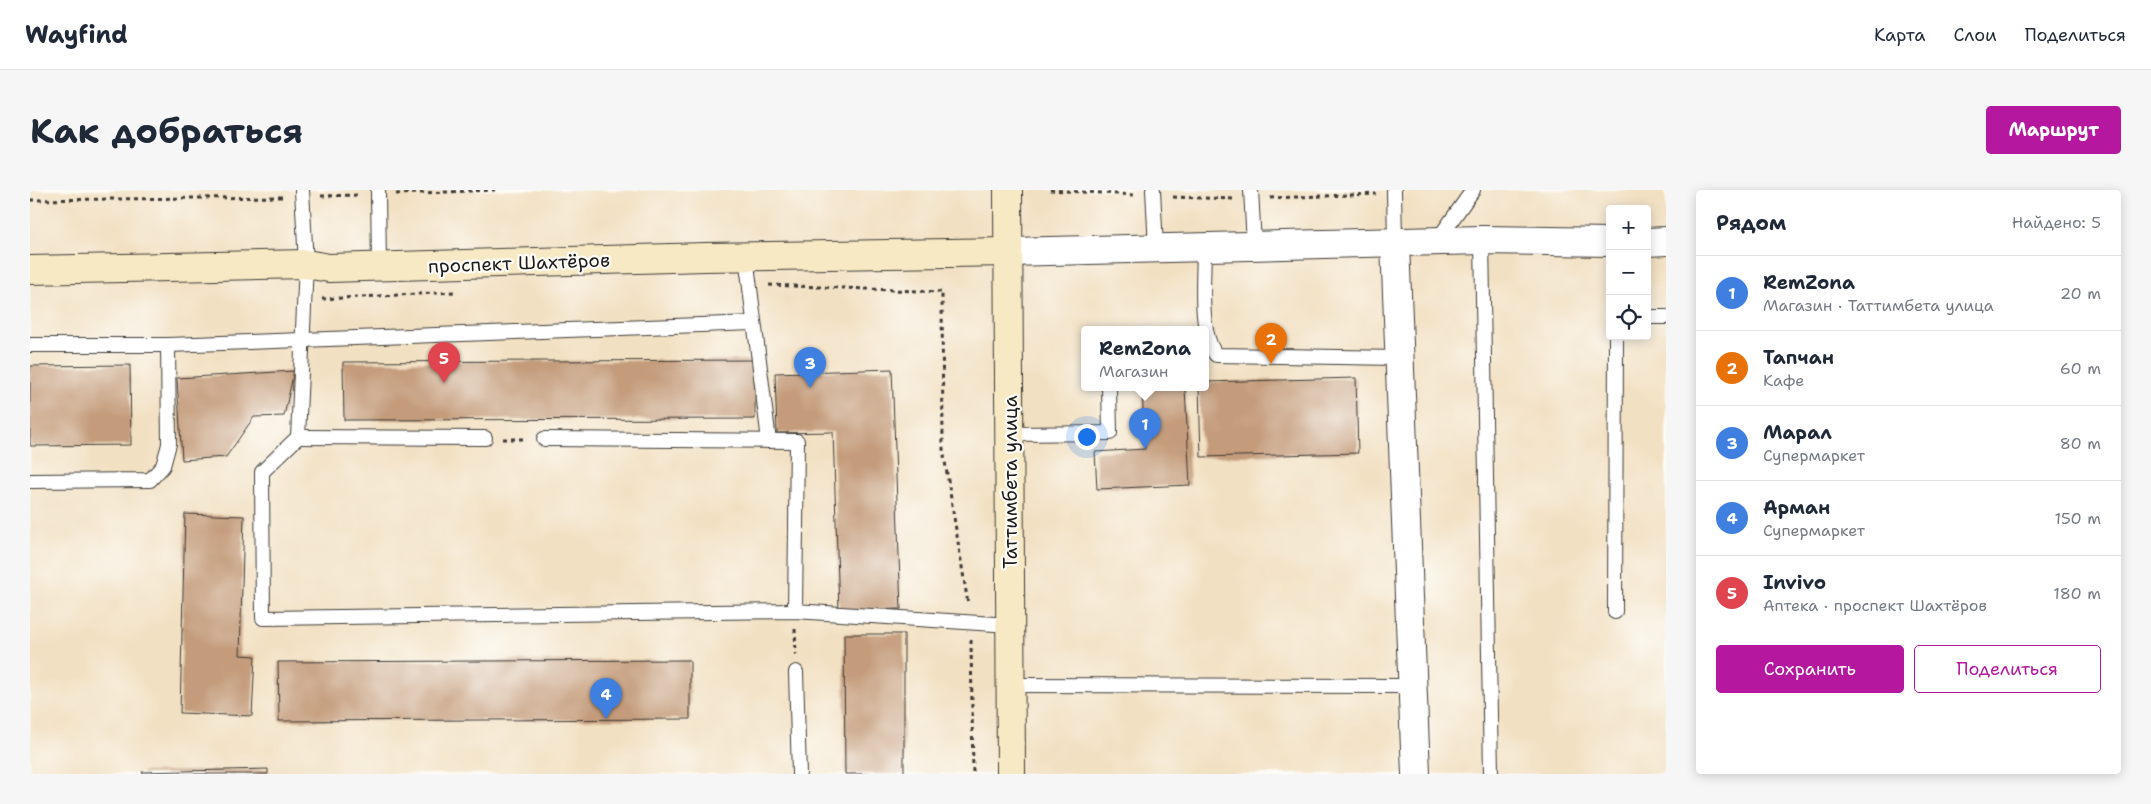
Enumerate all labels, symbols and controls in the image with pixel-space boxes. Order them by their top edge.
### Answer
text: Wayfind [25,19,128,51]
text: Карта [1874,23,1925,47]
text: Слои [1953,23,1997,47]
text: Поделиться [2025,23,2126,47]
button: Маршрут [1986,106,2121,154]
text: Как добраться [30,107,303,154]
map controls [1606,205,1651,340]
button: + [1606,205,1651,250]
text: Рядом [1716,209,1786,237]
text: Найдено: 5 [2012,212,2101,233]
street label: проспект Шахтёров [428,247,610,279]
button: − [1606,250,1651,295]
text: RemZona [1763,270,1855,295]
text: 1 [1728,283,1736,304]
text: 20 m [2060,283,2101,304]
button: locate [1606,295,1651,340]
text: Магазин · Таттимбета улица [1763,295,1994,316]
pin: 2 [1255,323,1287,364]
popup [1081,326,1209,391]
text: RemZona [1099,336,1191,361]
pin: 5 [428,342,460,383]
text: Тапчан [1763,345,1834,370]
pin: 3 [794,347,826,388]
text: 2 [1726,358,1738,379]
text: 60 m [2060,358,2101,379]
text: Магазин [1099,361,1169,382]
text: Кафе [1763,370,1804,391]
street label: Таттимбета улица [998,395,1023,569]
pin: 1 [1129,408,1161,449]
text: Марал [1763,420,1832,445]
your location [1074,424,1100,450]
text: 3 [1726,433,1738,454]
text: 80 m [2060,433,2101,454]
text: Супермаркет [1763,445,1865,466]
text: Арман [1763,495,1830,520]
text: 4 [1726,508,1738,529]
text: 150 m [2054,508,2101,529]
text: Супермаркет [1763,520,1865,541]
text: Invivo [1763,570,1826,595]
text: 5 [1727,583,1737,604]
text: 180 m [2053,583,2101,604]
text: Аптека · проспект Шахтёров [1763,595,1987,616]
button: Сохранить [1716,645,1904,693]
button: Поделиться [1914,645,2101,693]
pin: 4 [590,678,622,719]

